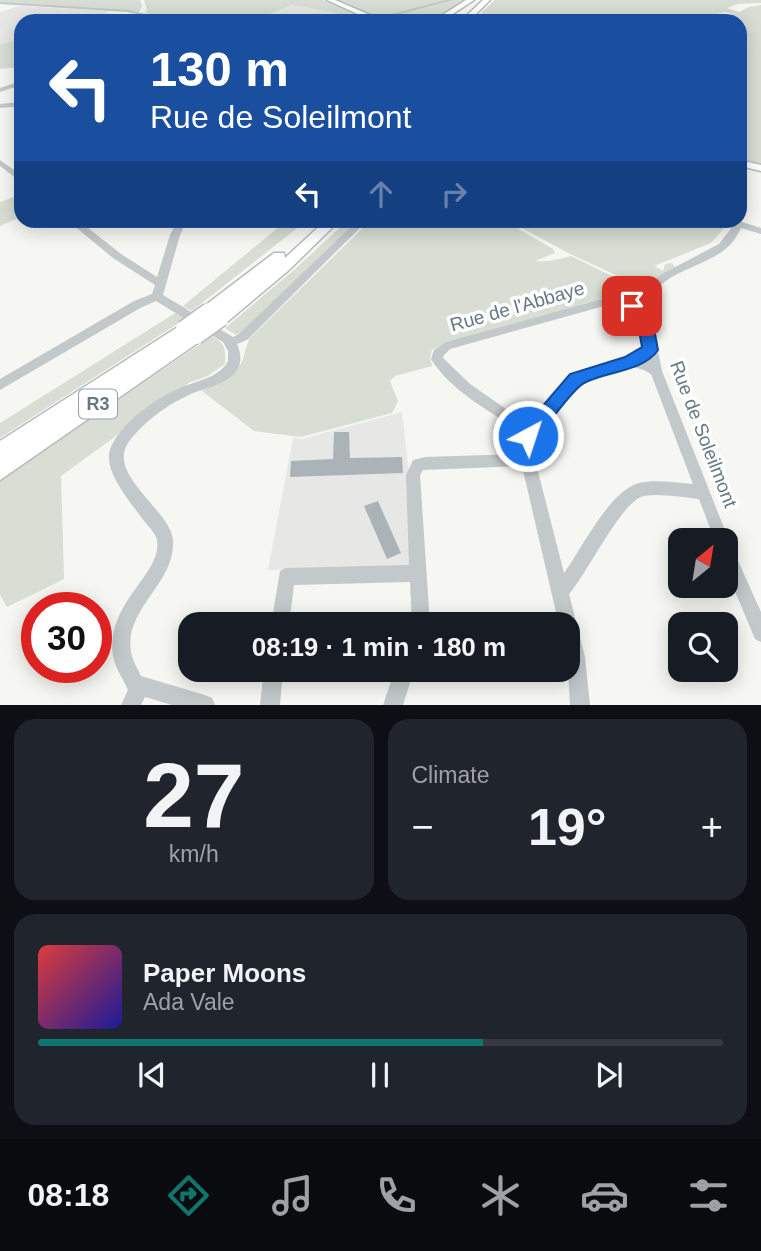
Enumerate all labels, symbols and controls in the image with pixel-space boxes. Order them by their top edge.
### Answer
icon: left [35,42,126,133]
text: 130 m [150,42,289,96]
text: Rue de Soleilmont [150,99,411,135]
icon: left [289,175,327,213]
icon: ahead [362,175,400,213]
icon: right [435,175,473,213]
pin [602,276,662,336]
street label: Rue de l'Abbaye [448,277,587,336]
icon: arrive [613,287,651,325]
street label: Rue de Soleilmont [666,358,741,511]
road number: R3 [79,390,117,418]
position arrow [491,399,565,473]
north arrow [668,528,738,598]
map controls [668,528,738,682]
speed limit sign: 30 [21,592,112,683]
button: search [668,612,738,682]
text: 08:19 · 1 min · 180 m [252,632,506,662]
text: 27 [143,745,244,846]
text: Climate [412,762,489,788]
text: 19° [528,798,607,856]
text: − [412,806,434,848]
text: + [701,806,723,848]
text: km/h [169,841,219,867]
text: Paper Moons [143,958,306,988]
text: Ada Vale [143,989,235,1015]
icon: previous [133,1056,171,1094]
icon: pause [361,1056,399,1094]
icon: next [590,1056,628,1094]
icon: directions [164,1171,213,1220]
icon: music [268,1171,317,1220]
icon: phone [372,1171,421,1220]
icon: climate [476,1171,525,1220]
icon: car [580,1171,629,1220]
icon: filters [684,1171,733,1220]
text: 08:18 [28,1177,109,1213]

